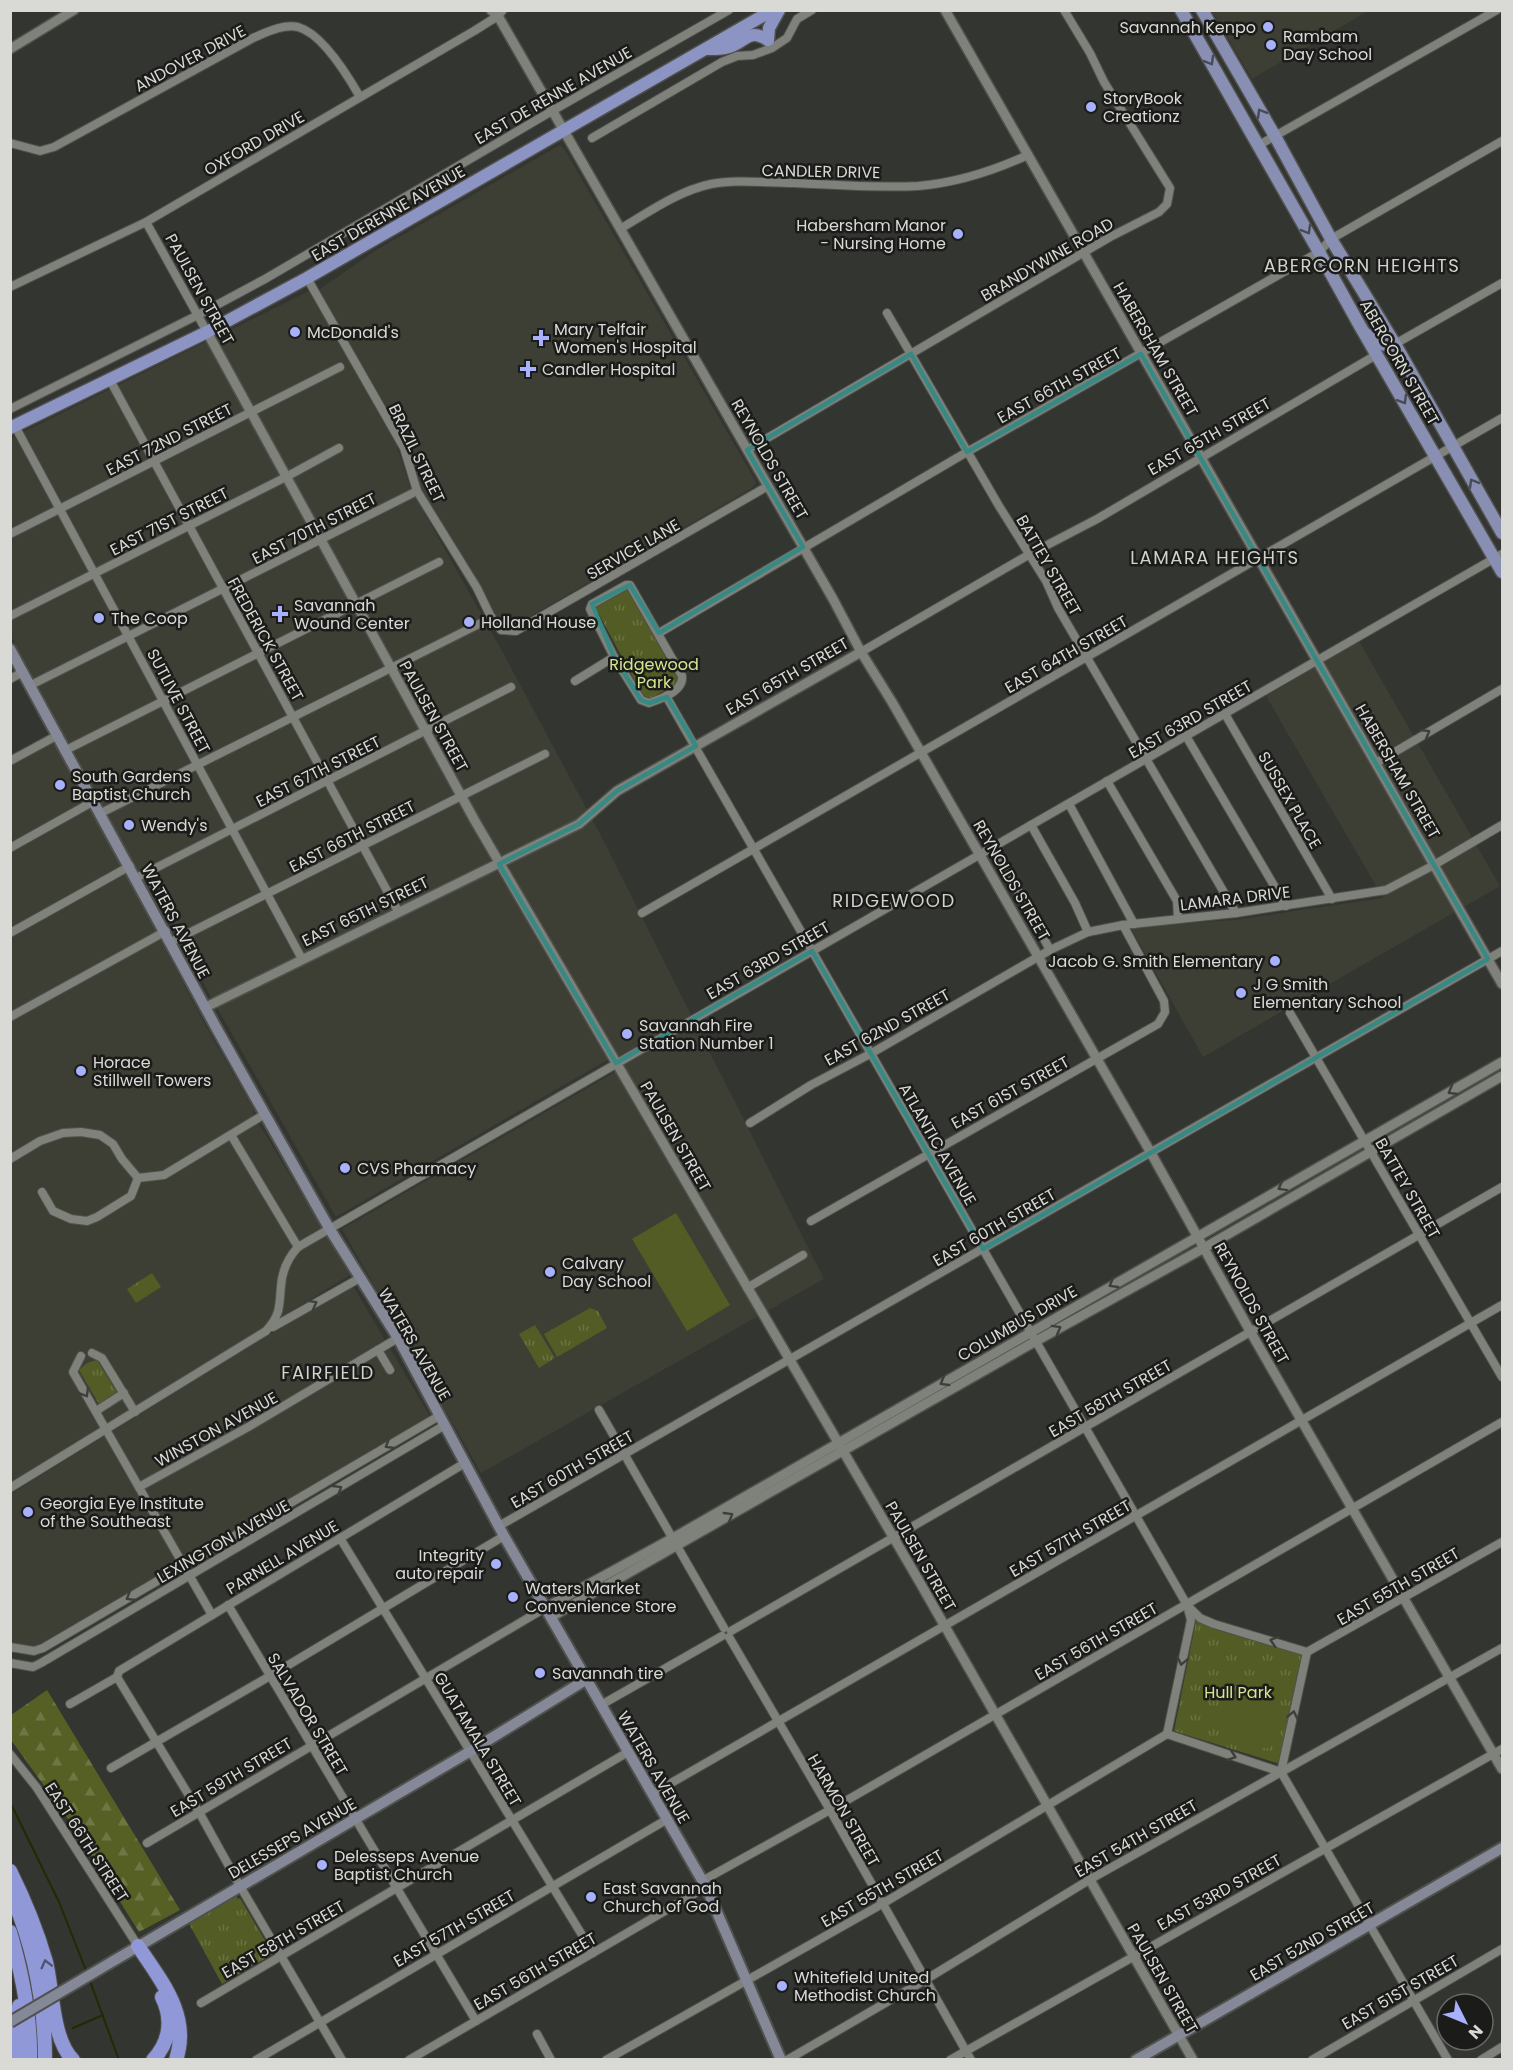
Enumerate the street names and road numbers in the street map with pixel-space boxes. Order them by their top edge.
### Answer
street label: ANDOVER DRIVE [131,19,250,97]
street label: EAST DE RENNE AVENUE [470,41,636,150]
street label: OXFORD DRIVE [200,105,309,182]
street label: CANDLER DRIVE [761,159,881,184]
street label: EAST DERENNE AVENUE [307,160,469,267]
street label: BRANDYWINE ROAD [977,212,1118,307]
street label: PAULSEN STREET [160,230,240,349]
street label: HABERSHAM STREET [1108,278,1204,421]
street label: ABERCORN STREET [1354,295,1445,430]
street label: EAST 66TH STREET [993,342,1126,429]
street label: EAST 65TH STREET [1144,392,1275,481]
street label: REYNOLDS STREET [726,395,814,524]
street label: EAST 72ND STREET [102,398,237,481]
street label: BRAZIL STREET [383,400,450,507]
street label: EAST 71ST STREET [106,481,233,561]
street label: EAST 70TH STREET [248,487,381,570]
street label: BATTEY STREET [1010,511,1087,620]
street label: SERVICE LANE [582,513,684,585]
street label: FREDERICK STREET [222,573,309,706]
street label: EAST 64TH STREET [1001,610,1132,699]
street label: EAST 65TH STREET [722,632,853,721]
street label: SUTLIVE STREET [141,645,216,758]
street label: PAULSEN STREET [394,657,474,776]
street label: EAST 63RD STREET [1124,675,1257,764]
street label: HABERSHAM STREET [1350,700,1446,843]
street label: EAST 67TH STREET [252,730,385,813]
street label: SUSSEX PLACE [1252,747,1327,853]
street label: EAST 66TH STREET [285,795,419,878]
street label: REYNOLDS STREET [968,816,1056,945]
street label: WATERS AVENUE [136,860,215,983]
street label: EAST 65TH STREET [298,871,433,952]
street label: LAMARA DRIVE [1179,880,1292,917]
street label: EAST 63RD STREET [702,916,835,1005]
street label: EAST 62ND STREET [820,983,954,1072]
street label: EAST 61ST STREET [947,1050,1074,1134]
street label: PAULSEN STREET [635,1077,717,1196]
street label: ATLANTIC AVENUE [893,1079,982,1210]
street label: BATTEY STREET [1369,1134,1446,1243]
street label: EAST 60TH STREET [929,1183,1060,1272]
street label: REYNOLDS STREET [1209,1238,1295,1369]
street label: COLUMBUS DRIVE [953,1280,1081,1367]
street label: WATERS AVENUE [373,1284,456,1405]
street label: EAST 58TH STREET [1045,1354,1176,1443]
street label: WINSTON AVENUE [151,1386,282,1473]
street label: EAST 60TH STREET [507,1425,638,1514]
street label: LEXINGTON AVENUE [153,1494,294,1589]
street label: EAST 57TH STREET [1005,1494,1136,1583]
street label: PAULSEN STREET [880,1497,962,1616]
street label: PARNELL AVENUE [222,1515,343,1600]
street label: EAST 55TH STREET [1333,1542,1464,1631]
street label: EAST 56TH STREET [1031,1597,1162,1686]
street label: SALVADOR STREET [262,1649,354,1780]
street label: GUATAMALA STREET [428,1668,527,1811]
street label: WATERS AVENUE [612,1707,695,1828]
street label: EAST 59TH STREET [166,1732,297,1823]
street label: HARMON STREET [802,1750,885,1871]
street label: EAST 66TH STREET [39,1778,134,1907]
street label: DELESSEPS AVENUE [224,1792,361,1885]
street label: EAST 54TH STREET [1071,1794,1202,1883]
street label: EAST 55TH STREET [817,1844,948,1933]
street label: EAST 53RD STREET [1153,1849,1286,1936]
street label: EAST 57TH STREET [389,1884,520,1973]
street label: EAST 58TH STREET [218,1895,349,1984]
street label: EAST 52ND STREET [1246,1896,1379,1986]
street label: PAULSEN STREET [1122,1919,1204,2038]
street label: EAST 56TH STREET [470,1927,601,2016]
street label: EAST 51ST STREET [1337,1949,1463,2035]

